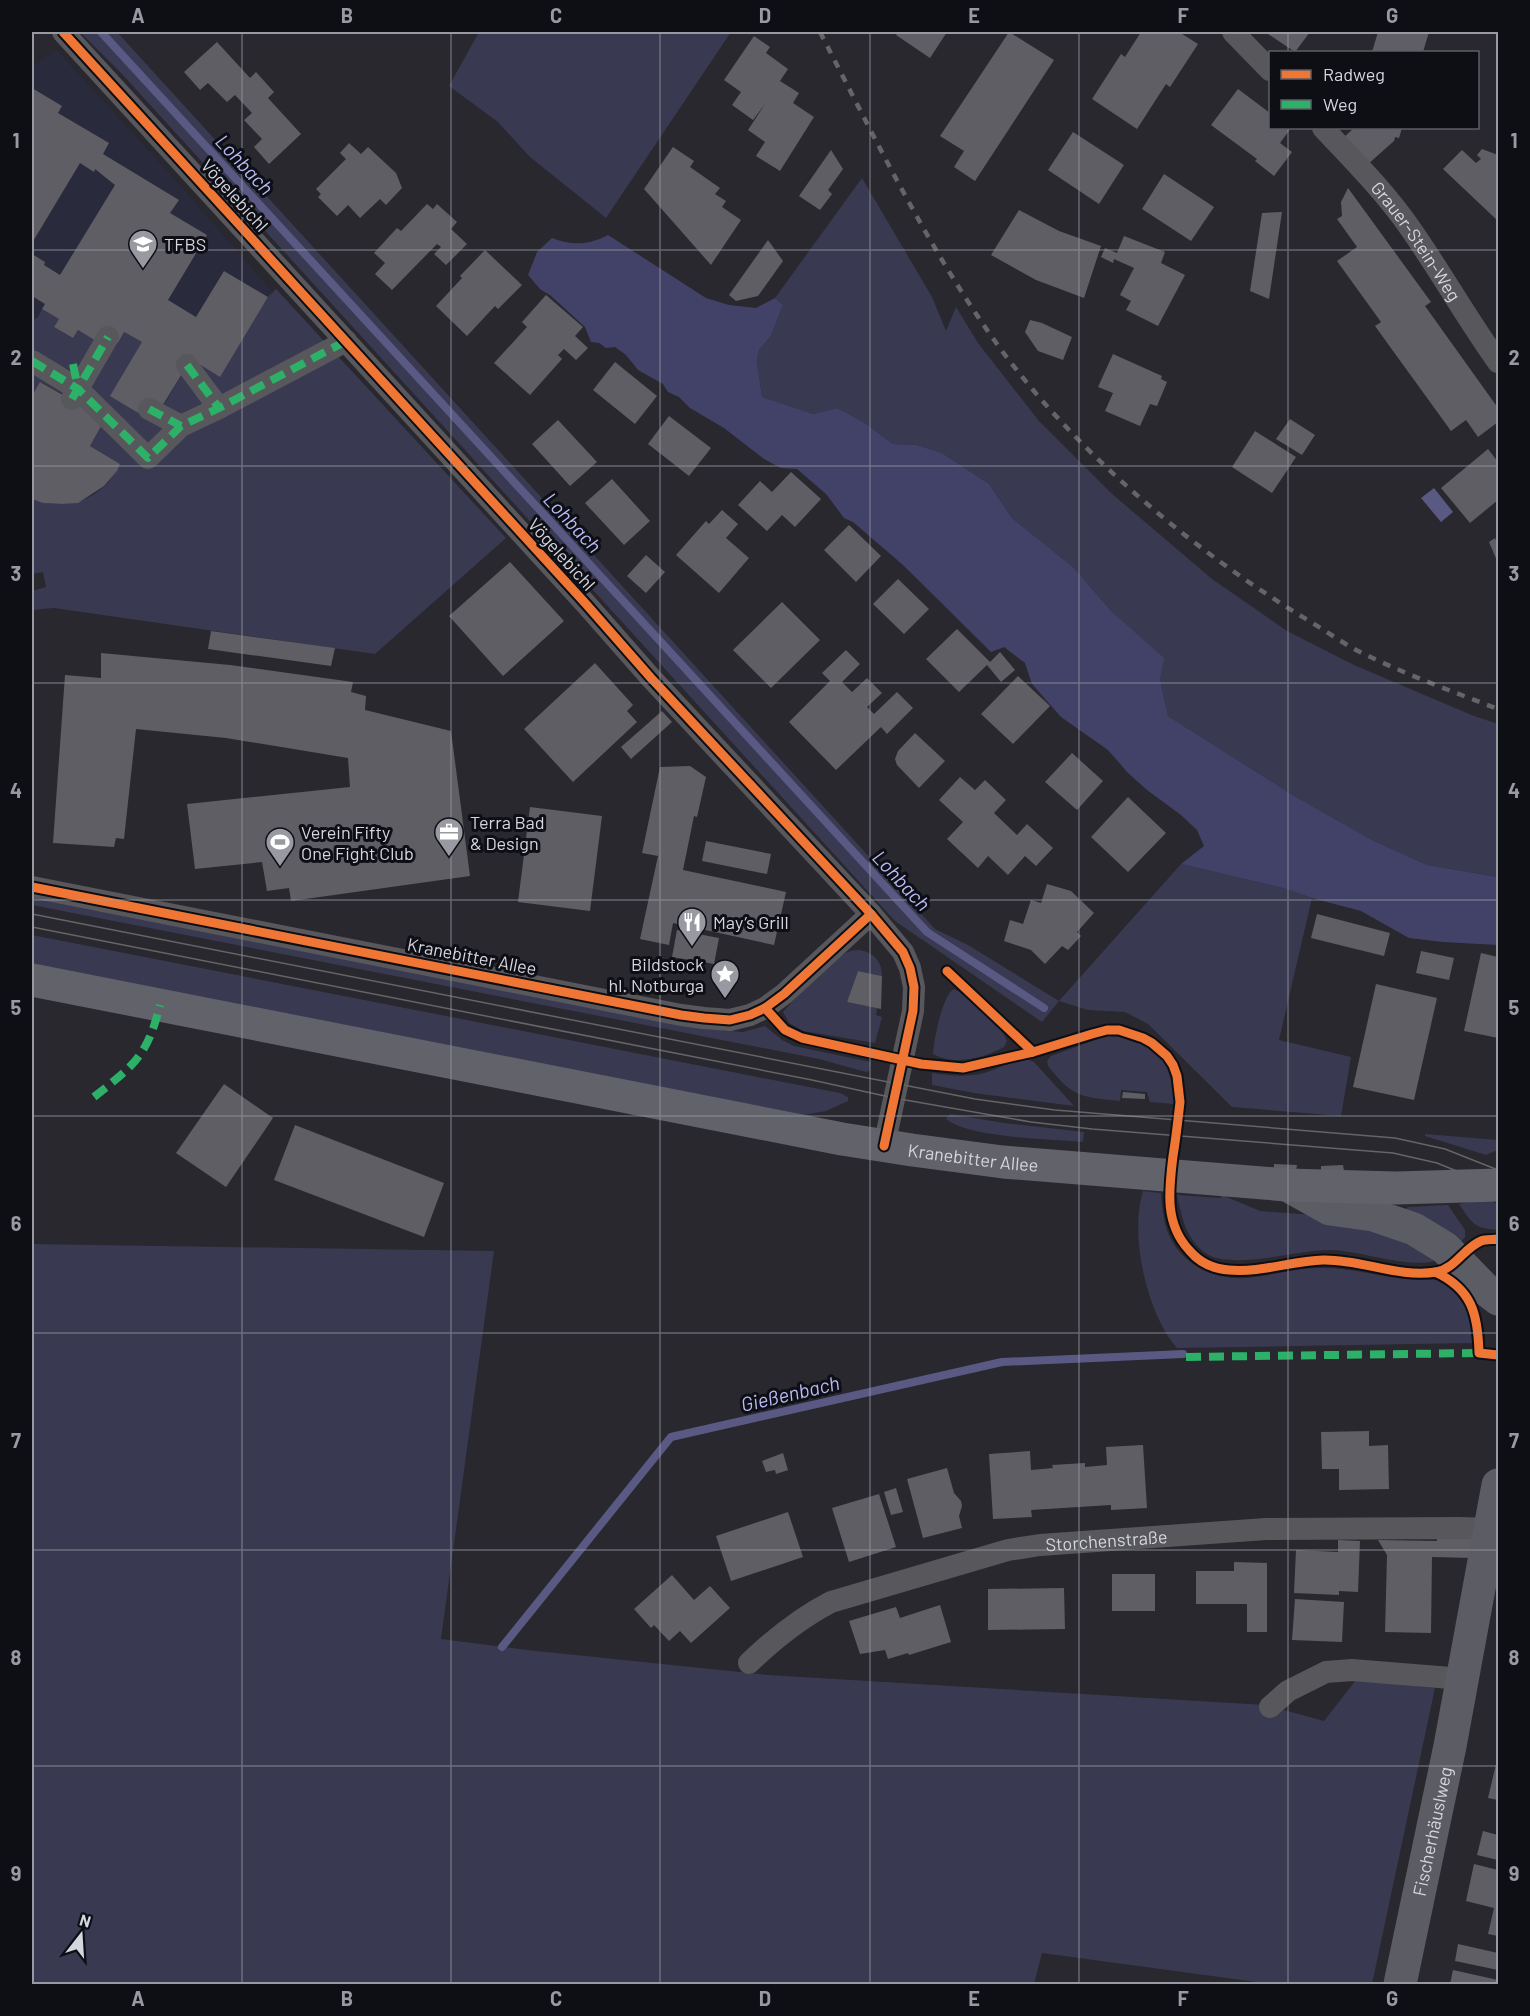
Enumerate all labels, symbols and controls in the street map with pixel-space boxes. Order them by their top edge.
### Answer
text: A [131,3,145,27]
text: B [341,3,353,27]
text: C [550,3,562,27]
text: D [759,3,771,27]
text: E [968,3,980,27]
text: F [1177,3,1189,27]
text: G [1386,3,1398,27]
legend [1269,51,1479,129]
text: Radweg [1323,63,1385,85]
text: Weg [1323,93,1357,115]
text: 1 [12,128,20,152]
text: 1 [1510,128,1518,152]
water label: Lohbach [211,129,279,199]
street label: Vögelebichl [197,154,273,236]
street label: Grauer-Stein-Weg [1367,177,1466,305]
school or university icon: TFBS [127,228,159,270]
place label: TFBS [164,233,206,255]
text: 2 [10,345,22,369]
text: 2 [1508,345,1520,369]
water label: Lohbach [539,487,607,557]
street label: Vögelebichl [524,513,600,595]
text: 3 [11,561,21,585]
text: 3 [1509,561,1519,585]
text: 4 [10,778,22,802]
text: 4 [1508,778,1520,802]
place label: Terra Bad & Design [470,811,545,854]
office icon: Terra Bad & Design [433,816,465,858]
place label: Verein Fifty One Fight Club [301,821,414,864]
sports icon: Verein Fifty One Fight Club [264,826,296,868]
water label: Lohbach [868,845,936,915]
restaurant icon: May’s Grill [676,906,708,948]
place label: May’s Grill [713,911,789,933]
street label: Kranebitter Allee [405,933,539,979]
place label: Bildstock hl. Notburga [608,953,704,996]
place icon: Bildstock hl. Notburga [709,958,741,1000]
text: 5 [11,995,22,1019]
text: 5 [1509,995,1520,1019]
street label: Kranebitter Allee [907,1139,1039,1176]
text: 6 [11,1211,22,1235]
text: 6 [1509,1211,1520,1235]
water label: Gießenbach [738,1370,842,1416]
text: 7 [11,1428,21,1452]
text: 7 [1509,1428,1519,1452]
street label: Storchenstraße [1045,1525,1168,1556]
text: 8 [11,1645,22,1669]
text: 8 [1509,1645,1520,1669]
street label: Fischerhäuslweg [1408,1765,1456,1898]
text: 9 [11,1861,21,1885]
text: 9 [1509,1861,1519,1885]
north arrow [51,1905,111,1965]
text: N [78,1910,93,1931]
text: A [131,1986,145,2010]
text: B [341,1986,353,2010]
text: C [550,1986,562,2010]
text: D [759,1986,771,2010]
text: E [968,1986,980,2010]
text: F [1177,1986,1189,2010]
text: G [1386,1986,1398,2010]

